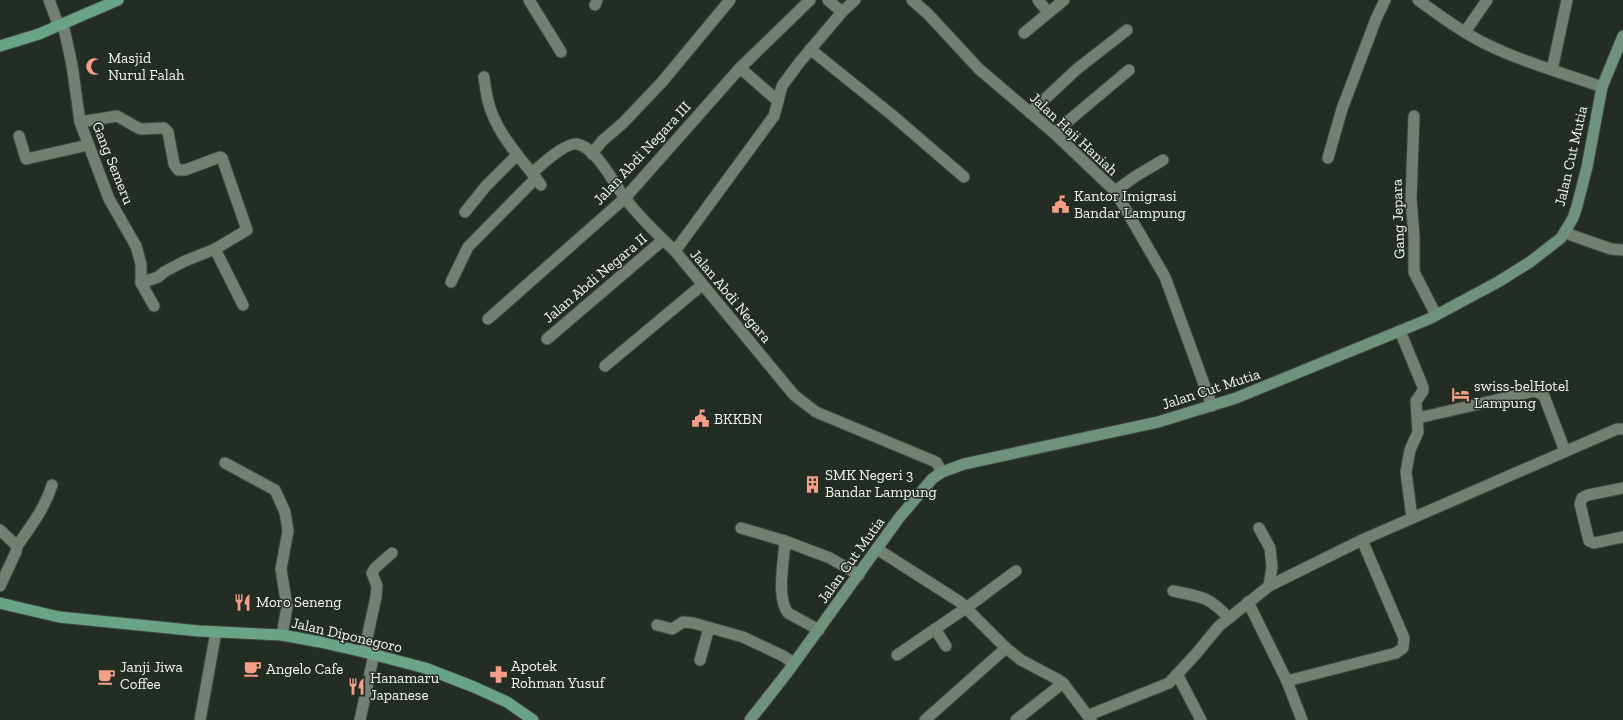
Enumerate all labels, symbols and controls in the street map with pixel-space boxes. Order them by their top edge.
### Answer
place label: Masjid Nurul Falah [108,49,185,84]
mosque icon: Masjid Nurul Falah [85,57,105,77]
street label: Jalan Haji Haniah [1026,89,1122,180]
street label: Jalan Abdi Negara III [589,97,695,208]
street label: Jalan Cut Mutia [1551,104,1591,208]
street label: Gang Semeru [88,119,138,208]
street label: Gang Jepara [1388,179,1408,259]
place label: Kantor Imigrasi Bandar Lampung [1074,187,1186,222]
public building icon: Kantor Imigrasi Bandar Lampung [1051,195,1071,215]
street label: Jalan Abdi Negara II [539,229,651,327]
street label: Jalan Abdi Negara [687,245,775,347]
street label: Jalan Cut Mutia [1160,365,1262,413]
place label: swiss-belHotel Lampung [1474,377,1569,412]
hotel icon: swiss-belHotel Lampung [1451,385,1471,405]
public building icon: BKKBN [691,409,711,429]
place label: BKKBN [714,410,762,428]
place label: SMK Negeri 3 Bandar Lampung [825,466,937,501]
building icon: SMK Negeri 3 Bandar Lampung [802,474,822,494]
street label: Jalan Cut Mutia [814,513,888,607]
restaurant icon: Moro Seneng [233,592,253,612]
place label: Moro Seneng [256,593,342,611]
street label: Jalan Diponegoro [290,613,404,657]
place label: Apotek Rohman Yusuf [511,657,606,692]
place label: Janji Jiwa Coffee [120,658,183,693]
cafe icon: Angelo Cafe [243,659,263,679]
place label: Angelo Cafe [266,660,343,678]
pharmacy icon: Apotek Rohman Yusuf [488,665,508,685]
cafe icon: Janji Jiwa Coffee [97,666,117,686]
place label: Hanamaru Japanese [370,669,440,704]
restaurant icon: Hanamaru Japanese [347,677,367,697]

